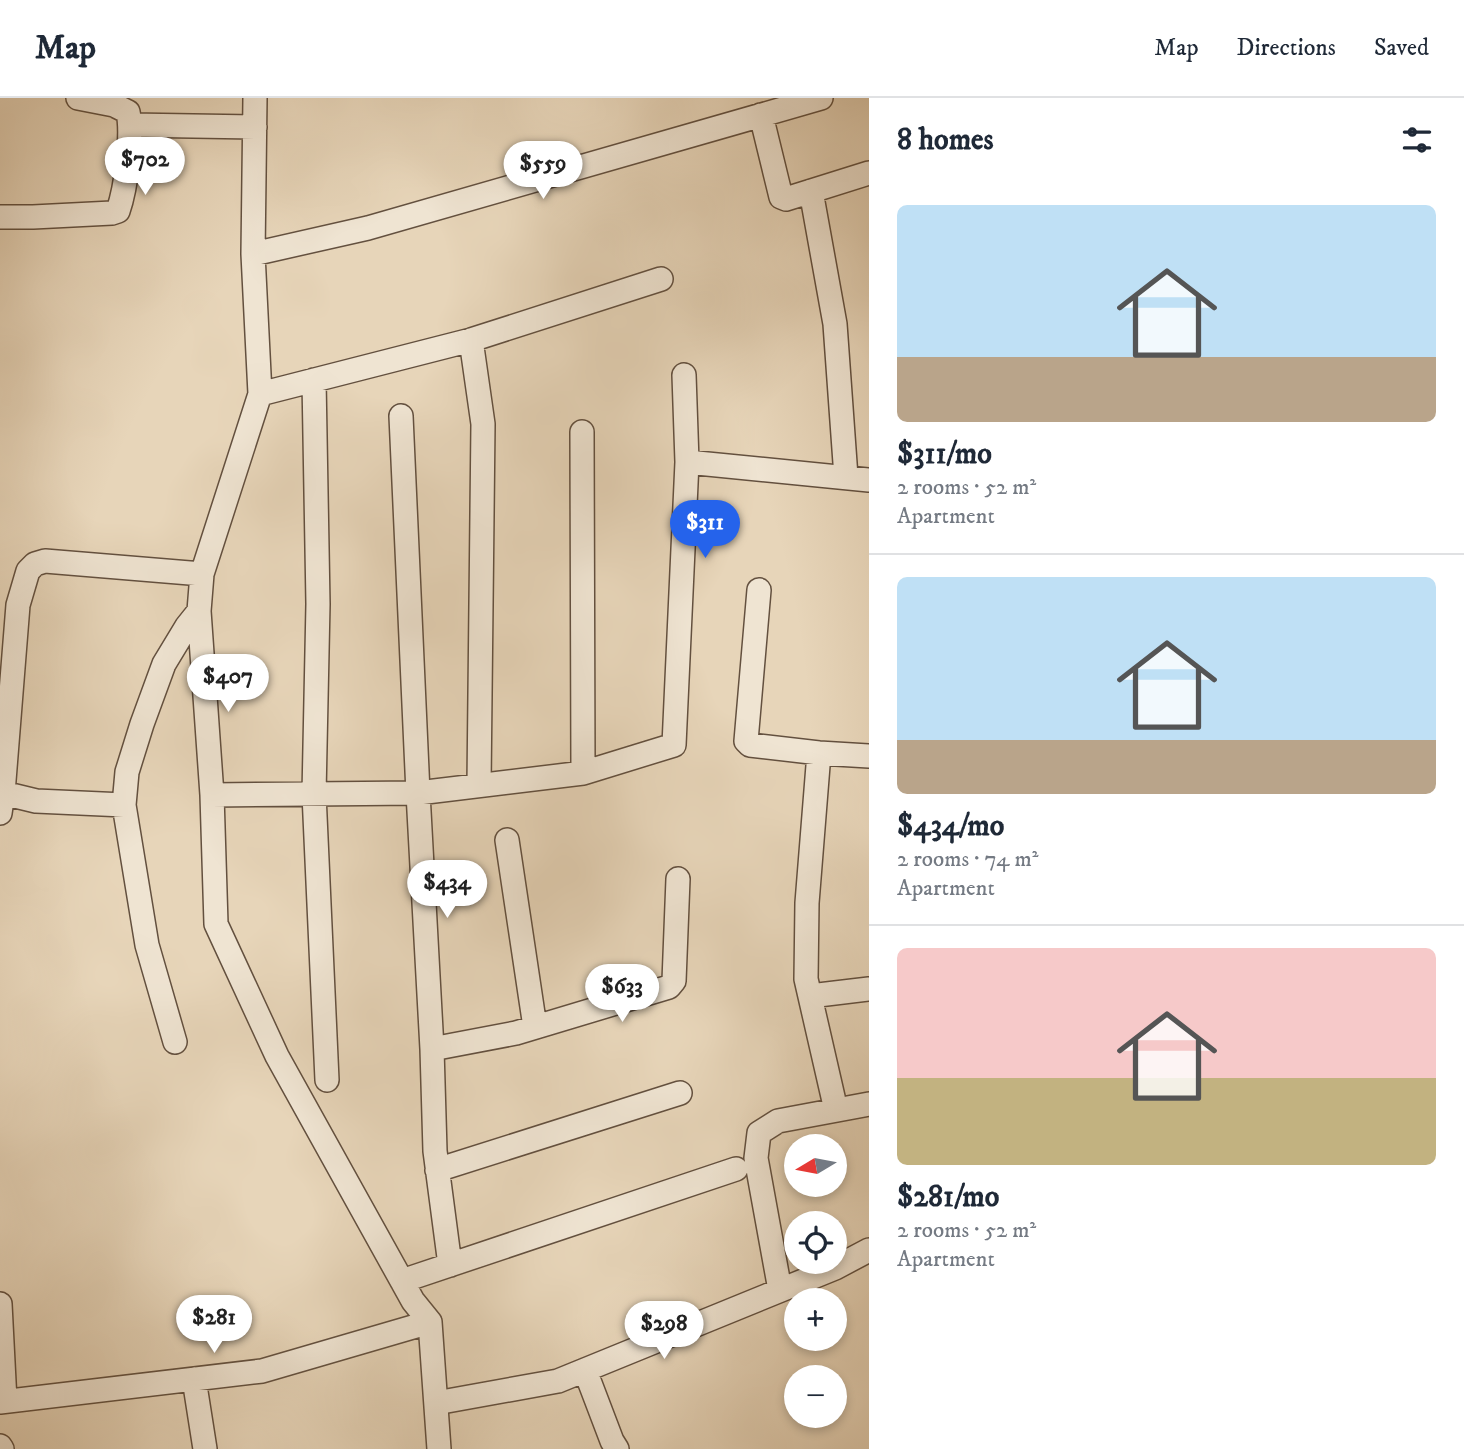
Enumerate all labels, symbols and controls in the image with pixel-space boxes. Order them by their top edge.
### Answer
text: Map [35,28,96,69]
text: Map [1154,33,1199,63]
text: Directions [1237,33,1336,63]
text: Saved [1374,33,1429,63]
icon: filters [1398,121,1436,159]
text: 8 homes [897,122,994,159]
pin: $702 [104,138,186,197]
pin: $559 [502,141,584,201]
text: $702 [121,145,169,174]
text: $559 [520,149,566,178]
icon: home [1104,250,1230,376]
text: $311/mo [897,436,992,473]
text: 2 rooms · 52 m² [897,473,1036,502]
pin: $311 [664,500,746,560]
text: Apartment [897,502,995,531]
text: $311 [686,508,724,537]
icon: home [1104,622,1230,748]
pin: $407 [187,654,269,714]
text: $407 [203,662,253,691]
text: $434/mo [897,808,1004,845]
text: 2 rooms · 74 m² [897,845,1038,874]
pin: $434 [406,860,488,920]
text: $434 [423,868,471,897]
text: Apartment [897,874,995,903]
pin: $633 [581,964,663,1024]
text: $633 [601,972,643,1001]
icon: home [1104,993,1230,1119]
north arrow [784,1134,847,1197]
map controls [784,1134,847,1428]
text: $281/mo [897,1179,999,1216]
button: locate [784,1211,847,1274]
text: 2 rooms · 52 m² [897,1216,1036,1245]
text: Apartment [897,1245,995,1274]
button: + [784,1288,847,1351]
pin: $281 [173,1296,255,1355]
pin: $298 [623,1302,705,1361]
text: $281 [192,1303,236,1332]
text: $298 [641,1309,687,1338]
button: − [784,1365,847,1428]

